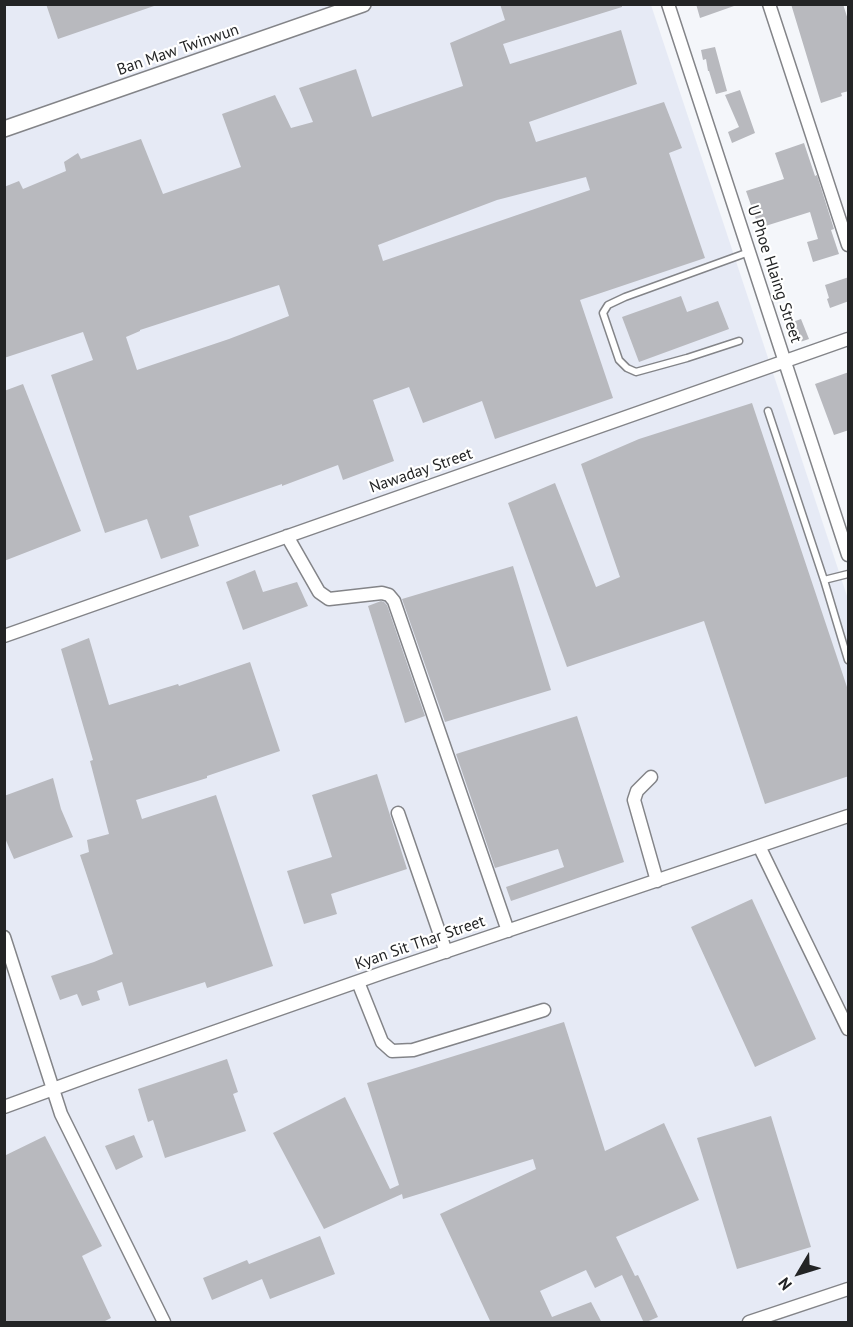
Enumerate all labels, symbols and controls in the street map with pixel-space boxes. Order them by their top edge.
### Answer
street label: Ban Maw Twinwun [115,20,241,80]
street label: U Phoe Hlaing Street [743,203,805,345]
street label: Nawaday Street [367,444,475,498]
street label: Kyan Sit Thar Street [353,912,487,974]
north arrow [769,1243,829,1303]
text: N [774,1274,796,1294]

